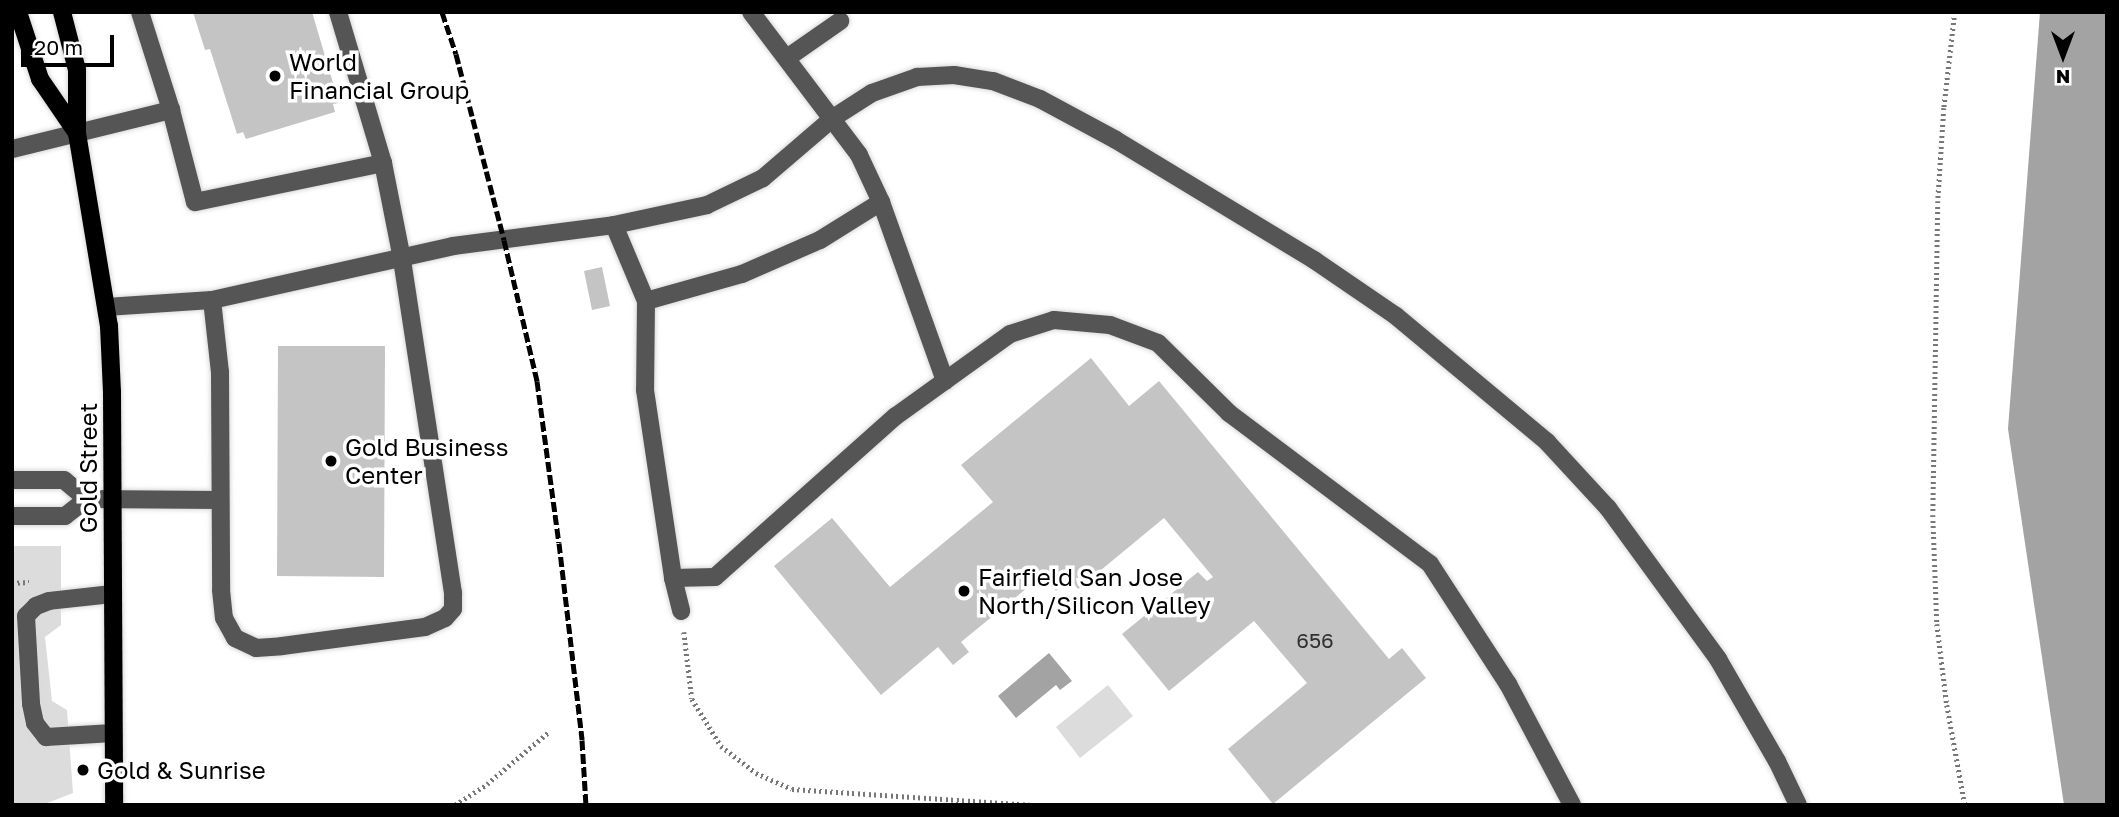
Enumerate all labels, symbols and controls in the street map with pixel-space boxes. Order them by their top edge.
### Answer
scale bar [24,21,117,65]
north arrow [2028,21,2098,91]
text: 20 m [34,34,83,60]
place label: World Financial Group [289,48,469,104]
text: N [2056,66,2070,89]
marker: World Financial Group [267,68,283,84]
street label: Gold Street [74,403,102,533]
place label: Gold Business Center [345,433,508,489]
marker: Gold Business Center [323,453,339,469]
place label: Fairfield San Jose North/Silicon Valley [978,563,1211,619]
marker: Fairfield San Jose North/Silicon Valley [956,583,972,599]
house number: 656 [1296,627,1334,653]
place label: Gold & Sunrise [97,756,266,784]
marker: Gold & Sunrise [75,762,91,778]

